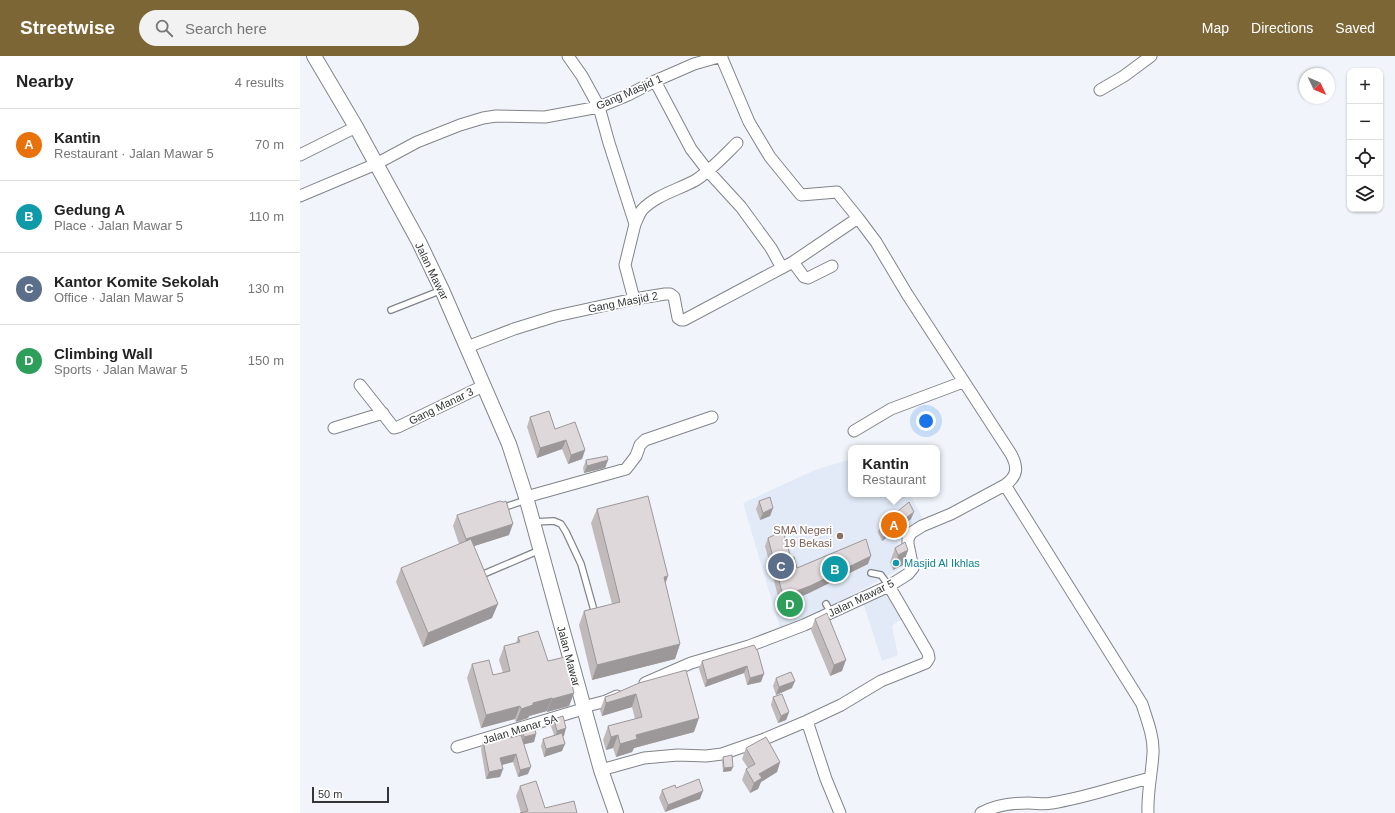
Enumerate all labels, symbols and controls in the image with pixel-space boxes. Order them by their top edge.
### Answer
search box [139,10,419,46]
text: Streetwise [20,17,115,38]
icon: search [153,17,175,39]
text: Search here [185,20,267,37]
text: Map [1202,20,1229,36]
text: Directions [1251,20,1313,36]
text: Saved [1335,20,1375,36]
north arrow [1299,68,1335,104]
map controls [1347,68,1383,212]
button: + [1347,68,1383,104]
text: Nearby [16,72,74,91]
street label: Gang Masjid 1 [594,72,664,112]
text: 4 results [235,75,284,90]
button: − [1347,104,1383,140]
text: Kantin [54,129,101,146]
text: A [24,137,34,152]
text: 70 m [255,137,284,152]
button: locate [1347,140,1383,176]
text: Restaurant · Jalan Mawar 5 [54,146,214,161]
button: layers [1347,176,1383,212]
text: Gedung A [54,201,125,218]
text: B [24,209,34,224]
text: 110 m [249,209,284,224]
text: Place · Jalan Mawar 5 [54,218,183,233]
street label: Jalan Mawar [413,240,451,302]
text: Kantor Komite Sekolah [54,273,219,290]
text: C [24,281,34,296]
text: 130 m [248,281,284,296]
street label: Gang Masjid 2 [587,289,659,315]
text: Office · Jalan Mawar 5 [54,290,184,305]
text: Climbing Wall [54,345,153,362]
text: D [24,353,34,368]
text: 150 m [248,353,284,368]
text: Sports · Jalan Mawar 5 [54,362,188,377]
street label: Gang Manar 3 [407,385,475,427]
your location [916,411,936,431]
popup [848,445,940,497]
text: Kantin [862,455,909,472]
text: Restaurant [862,472,926,487]
pin: A [881,510,907,540]
place label: SMA Negeri 19 Bekasi [773,524,832,549]
marker: SMA Negeri 19 Bekasi [835,531,845,541]
pin: C [768,551,794,581]
pin: B [822,554,848,584]
place label: Masjid Al Ikhlas [904,557,980,569]
marker: Masjid Al Ikhlas [891,558,901,568]
street label: Jalan Mawar 5 [826,577,896,619]
pin: D [777,589,803,619]
street label: Jalan Mawar [555,624,583,688]
street label: Jalan Manar 5A [481,712,559,746]
scale bar [312,785,389,804]
text: 50 m [318,788,342,800]

